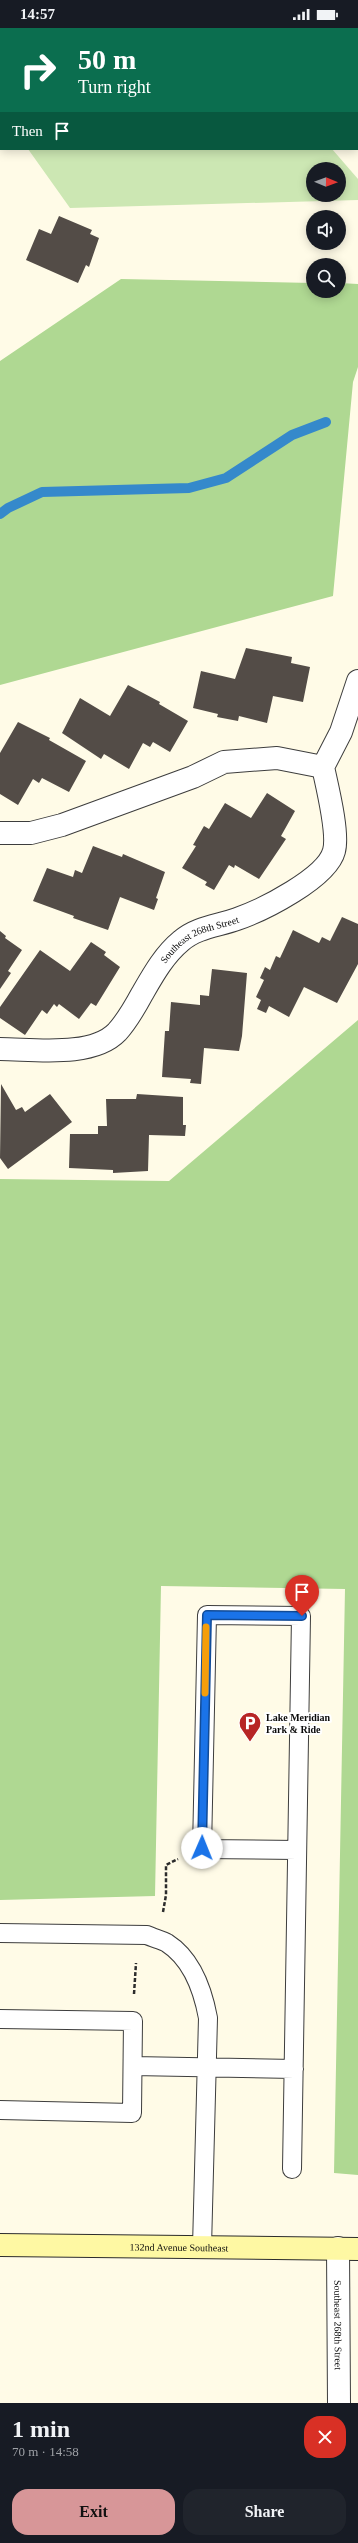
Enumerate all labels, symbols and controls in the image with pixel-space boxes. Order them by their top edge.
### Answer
text: 14:57 [20,6,55,22]
icon: right [12,44,64,96]
text: 50 m [78,44,136,75]
text: Turn right [78,77,151,97]
icon: arrive [51,120,73,142]
text: Then [12,123,43,139]
north arrow [306,162,346,202]
map controls [306,162,346,298]
button: sound [306,210,346,250]
button: search [306,258,346,298]
street label: Southeast 268th Street [158,914,241,965]
pin [285,1575,319,1616]
icon: arrive [291,1581,313,1603]
parking icon: Lake Meridian Park & Ride [237,1710,263,1743]
place label: Lake Meridian Park & Ride [266,1712,331,1735]
position arrow [181,1827,223,1869]
street label: 132nd Avenue Southeast [130,2241,229,2254]
street label: Southeast 268th Street [332,2280,344,2370]
text: 1 min [12,2416,70,2442]
button: close [304,2416,346,2458]
text: 70 m · 14:58 [12,2444,79,2459]
button: Exit [12,2489,175,2535]
button: Share [183,2489,346,2535]

